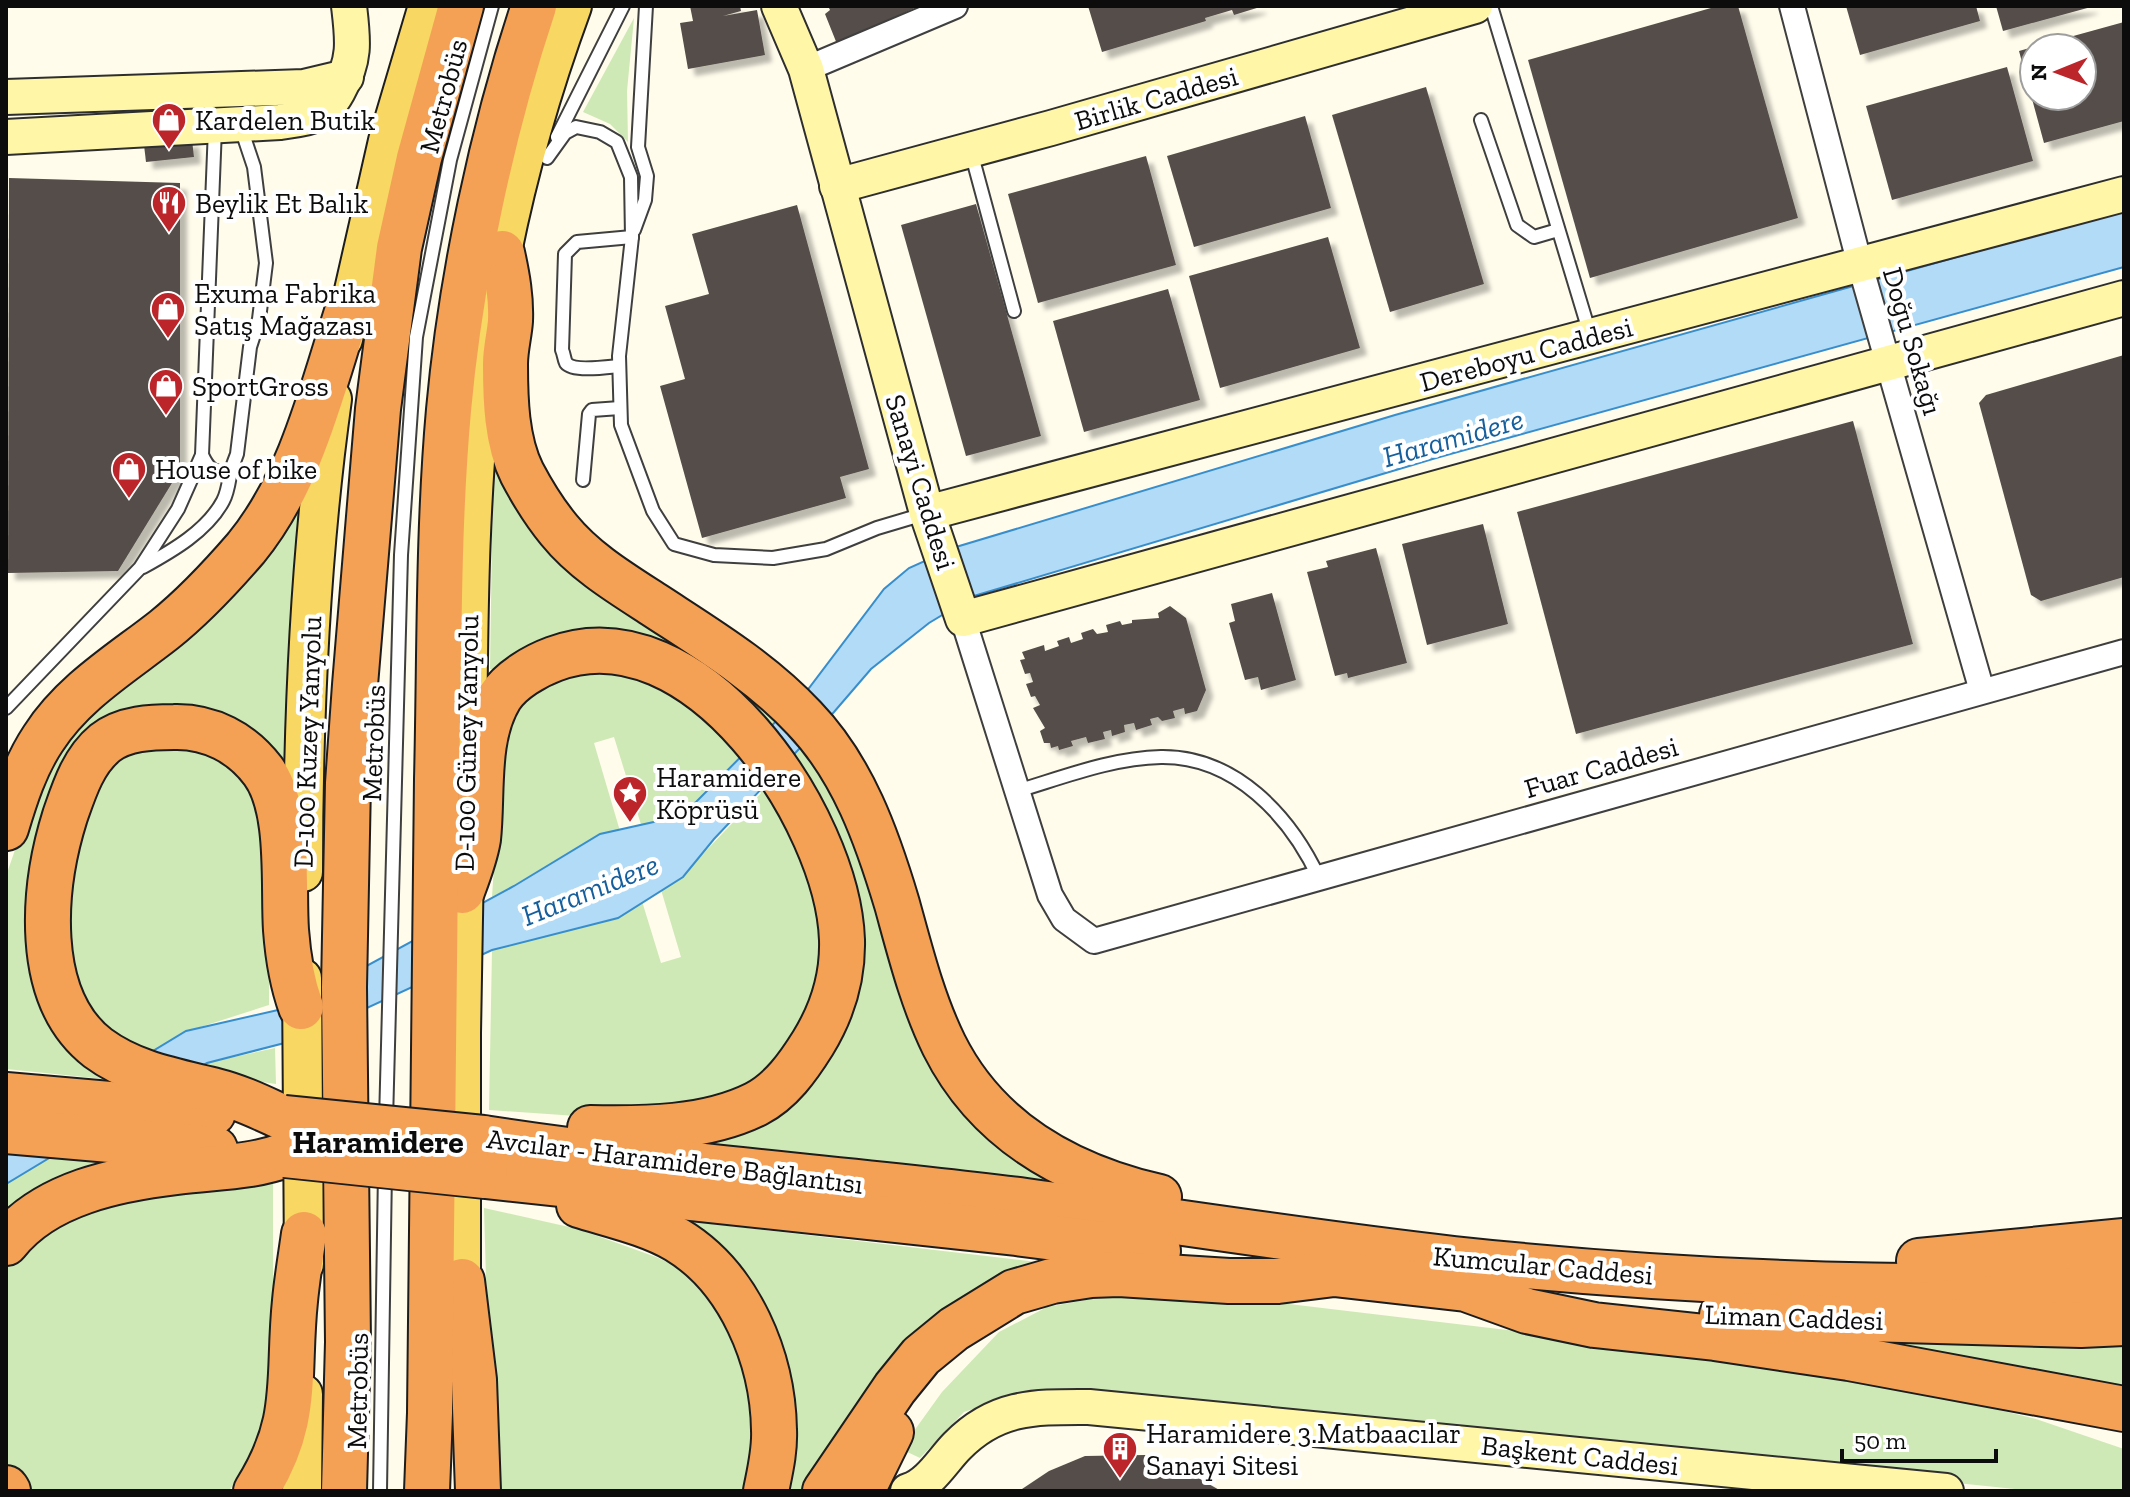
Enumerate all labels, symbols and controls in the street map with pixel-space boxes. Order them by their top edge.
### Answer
north arrow [2018,32,2098,112]
street label: Metrobüs [412,36,475,157]
street label: Birlik Caddesi [1071,59,1242,138]
text: N [2025,63,2052,81]
shop icon: Kardelen Butik [150,101,188,151]
place label: Kardelen Butik [195,104,376,137]
restaurant icon: Beylik Et Balık [150,184,188,234]
place label: Beylik Et Balık [195,187,369,220]
street label: Doğu Sokağı [1876,263,1949,419]
place label: Exuma Fabrika Satış Mağazası [194,277,377,342]
shop icon: Exuma Fabrika Satış Mağazası [149,290,187,340]
street label: Dereboyu Caddesi [1416,310,1636,399]
shop icon: SportGross [147,367,185,417]
place label: SportGross [192,370,329,403]
street label: Sanayi Caddesi [878,391,963,574]
water label: Haramidere [1378,401,1528,475]
shop icon: House of bike [110,450,148,500]
place label: House of bike [155,453,317,486]
street label: D-100 Güney Yanyolu [448,614,485,872]
street label: D-100 Kuzey Yanyolu [287,615,328,869]
street label: Metrobüs [355,684,392,802]
street label: Fuar Caddesi [1521,730,1682,805]
place label: Haramidere Köprüsü [656,761,801,826]
place icon: Haramidere Köprüsü [611,774,649,824]
water label: Haramidere [516,846,664,934]
street label: Avcılar - Haramidere Bağlantısı [485,1122,865,1201]
district label: Haramidere [292,1123,464,1161]
street label: Kumcular Caddesi [1432,1239,1654,1292]
street label: Liman Caddesi [1704,1298,1884,1337]
street label: Metrobüs [340,1332,375,1450]
scale bar [1842,1413,1996,1463]
place label: Haramidere 3.Matbaacılar Sanayi Sitesi [1146,1417,1461,1482]
text: 50 m [1854,1426,1907,1455]
street label: Başkent Caddesi [1480,1429,1680,1482]
building icon: Haramidere 3.Matbaacılar Sanayi Sitesi [1101,1430,1139,1480]

